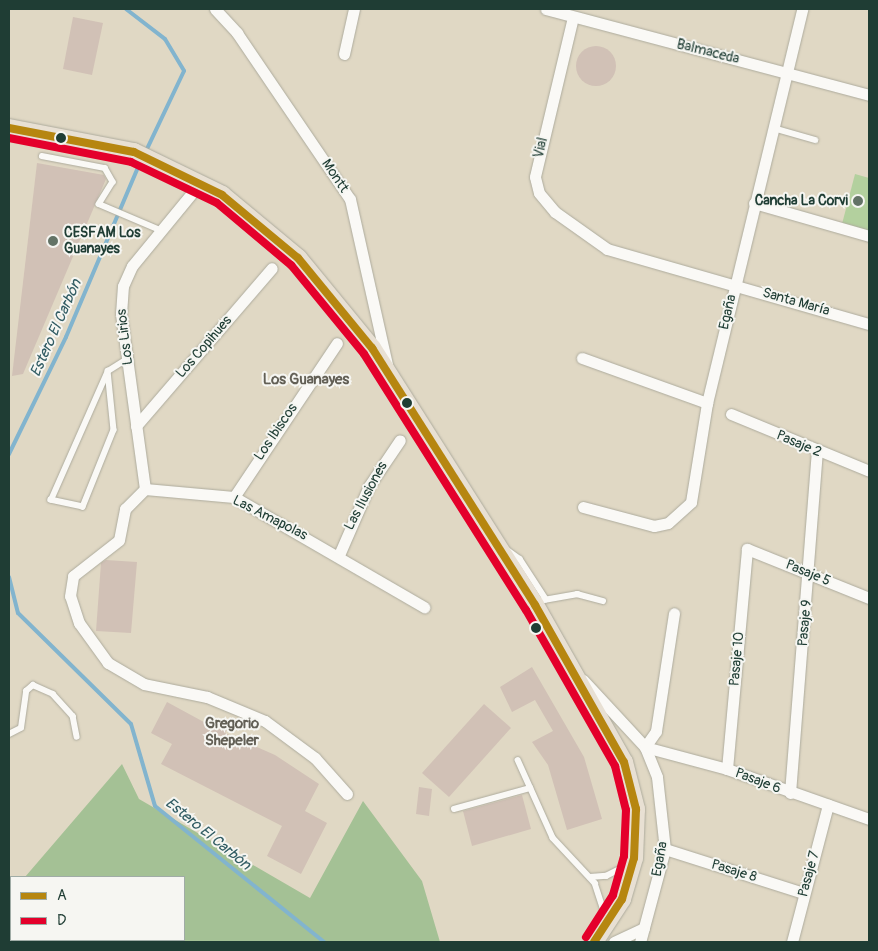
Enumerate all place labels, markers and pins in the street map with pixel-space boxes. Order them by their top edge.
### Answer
unlabelled marker [56,133,66,143]
place label: Cancha La Corvi [755,193,848,209]
marker: Cancha La Corvi [852,195,864,207]
place label: CESFAM Los Guanayes [64,225,140,258]
marker: CESFAM Los Guanayes [46,234,60,248]
unlabelled marker [402,398,412,408]
unlabelled marker [531,623,541,633]

